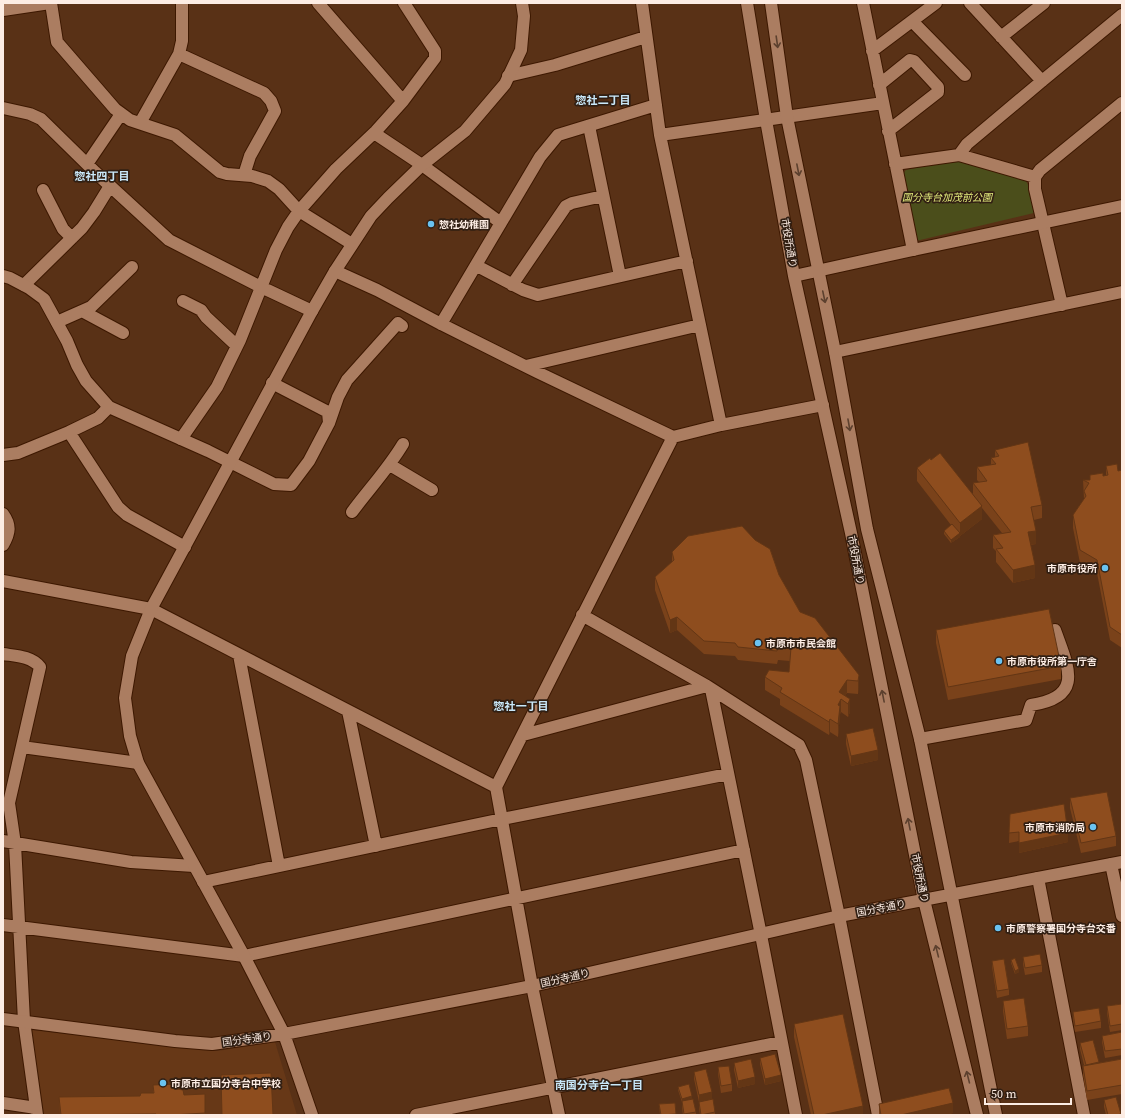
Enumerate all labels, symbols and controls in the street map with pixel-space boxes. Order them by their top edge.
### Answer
one-way arrow [773,35,781,48]
district label: 惣社二丁目 [576,93,631,108]
one-way arrow [795,163,803,176]
district label: 惣社四丁目 [75,169,130,184]
park label: 国分寺台加茂前公園 [902,191,994,204]
street label: 市役所通り [778,217,800,269]
place label: 惣社幼稚園 [439,218,489,231]
marker: 惣社幼稚園 [426,219,436,229]
one-way arrow [820,290,828,303]
one-way arrow [845,418,853,431]
street label: 市役所通り [845,534,867,586]
place label: 市原市役所 [1047,562,1097,575]
marker: 市原市役所 [1100,563,1110,573]
place label: 市原市市民会館 [766,637,836,650]
marker: 市原市市民会館 [753,638,763,648]
place label: 市原市役所第一庁舎 [1007,655,1097,668]
marker: 市原市役所第一庁舎 [994,656,1004,666]
one-way arrow [879,690,887,703]
district label: 惣社一丁目 [494,699,549,714]
one-way arrow [904,818,912,831]
place label: 市原市消防局 [1025,821,1085,834]
marker: 市原市消防局 [1088,822,1098,832]
street label: 市役所通り [908,852,932,904]
street label: 国分寺通り [855,897,907,919]
place label: 市原警察署国分寺台交番 [1006,922,1116,935]
marker: 市原警察署国分寺台交番 [993,923,1003,933]
one-way arrow [932,945,940,958]
street label: 国分寺通り [539,966,591,990]
street label: 国分寺通り [221,1029,273,1049]
one-way arrow [963,1071,971,1084]
place label: 市原市立国分寺台中学校 [171,1077,281,1090]
marker: 市原市立国分寺台中学校 [158,1078,168,1088]
district label: 南国分寺台一丁目 [555,1078,643,1093]
scale bar [985,1080,1071,1106]
text: 50 m [991,1086,1017,1102]

